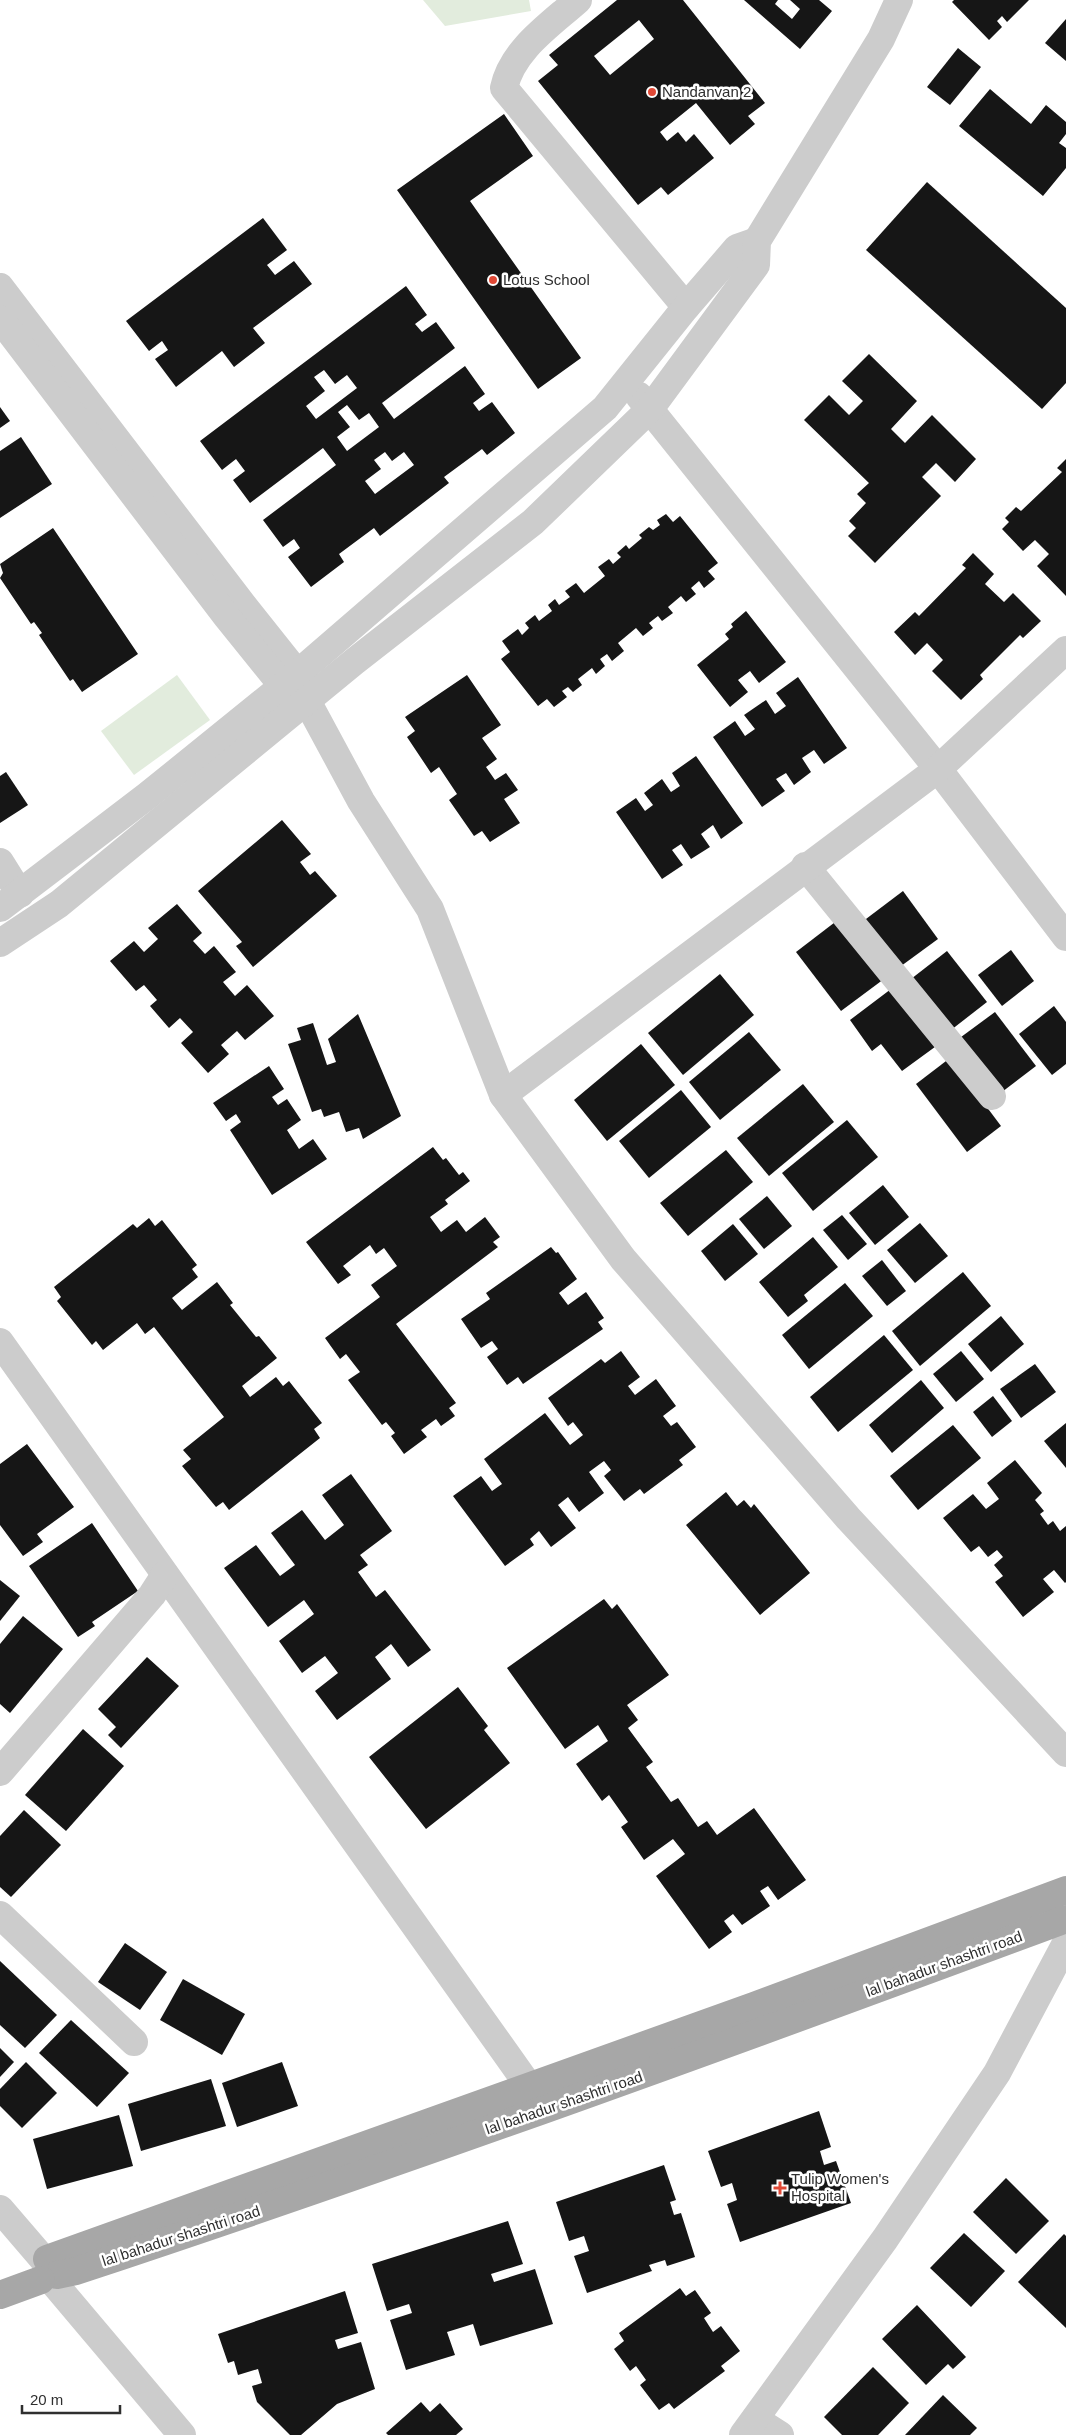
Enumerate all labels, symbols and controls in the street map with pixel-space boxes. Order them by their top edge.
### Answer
place label: Nandanvan 2 [662,83,751,100]
marker: Nandanvan 2 [646,86,658,98]
place label: Lotus School [503,271,590,288]
marker: Lotus School [487,274,499,286]
street label: lal bahadur shashtri road [863,1927,1024,2000]
street label: lal bahadur shashtri road [483,2068,645,2137]
place label: Tulip Women's Hospital [791,2170,889,2204]
marker: Tulip Women's Hospital [773,2181,787,2195]
street label: lal bahadur shashtri road [100,2202,262,2269]
scale bar [22,2382,120,2414]
text: 20 m [30,2391,63,2408]

